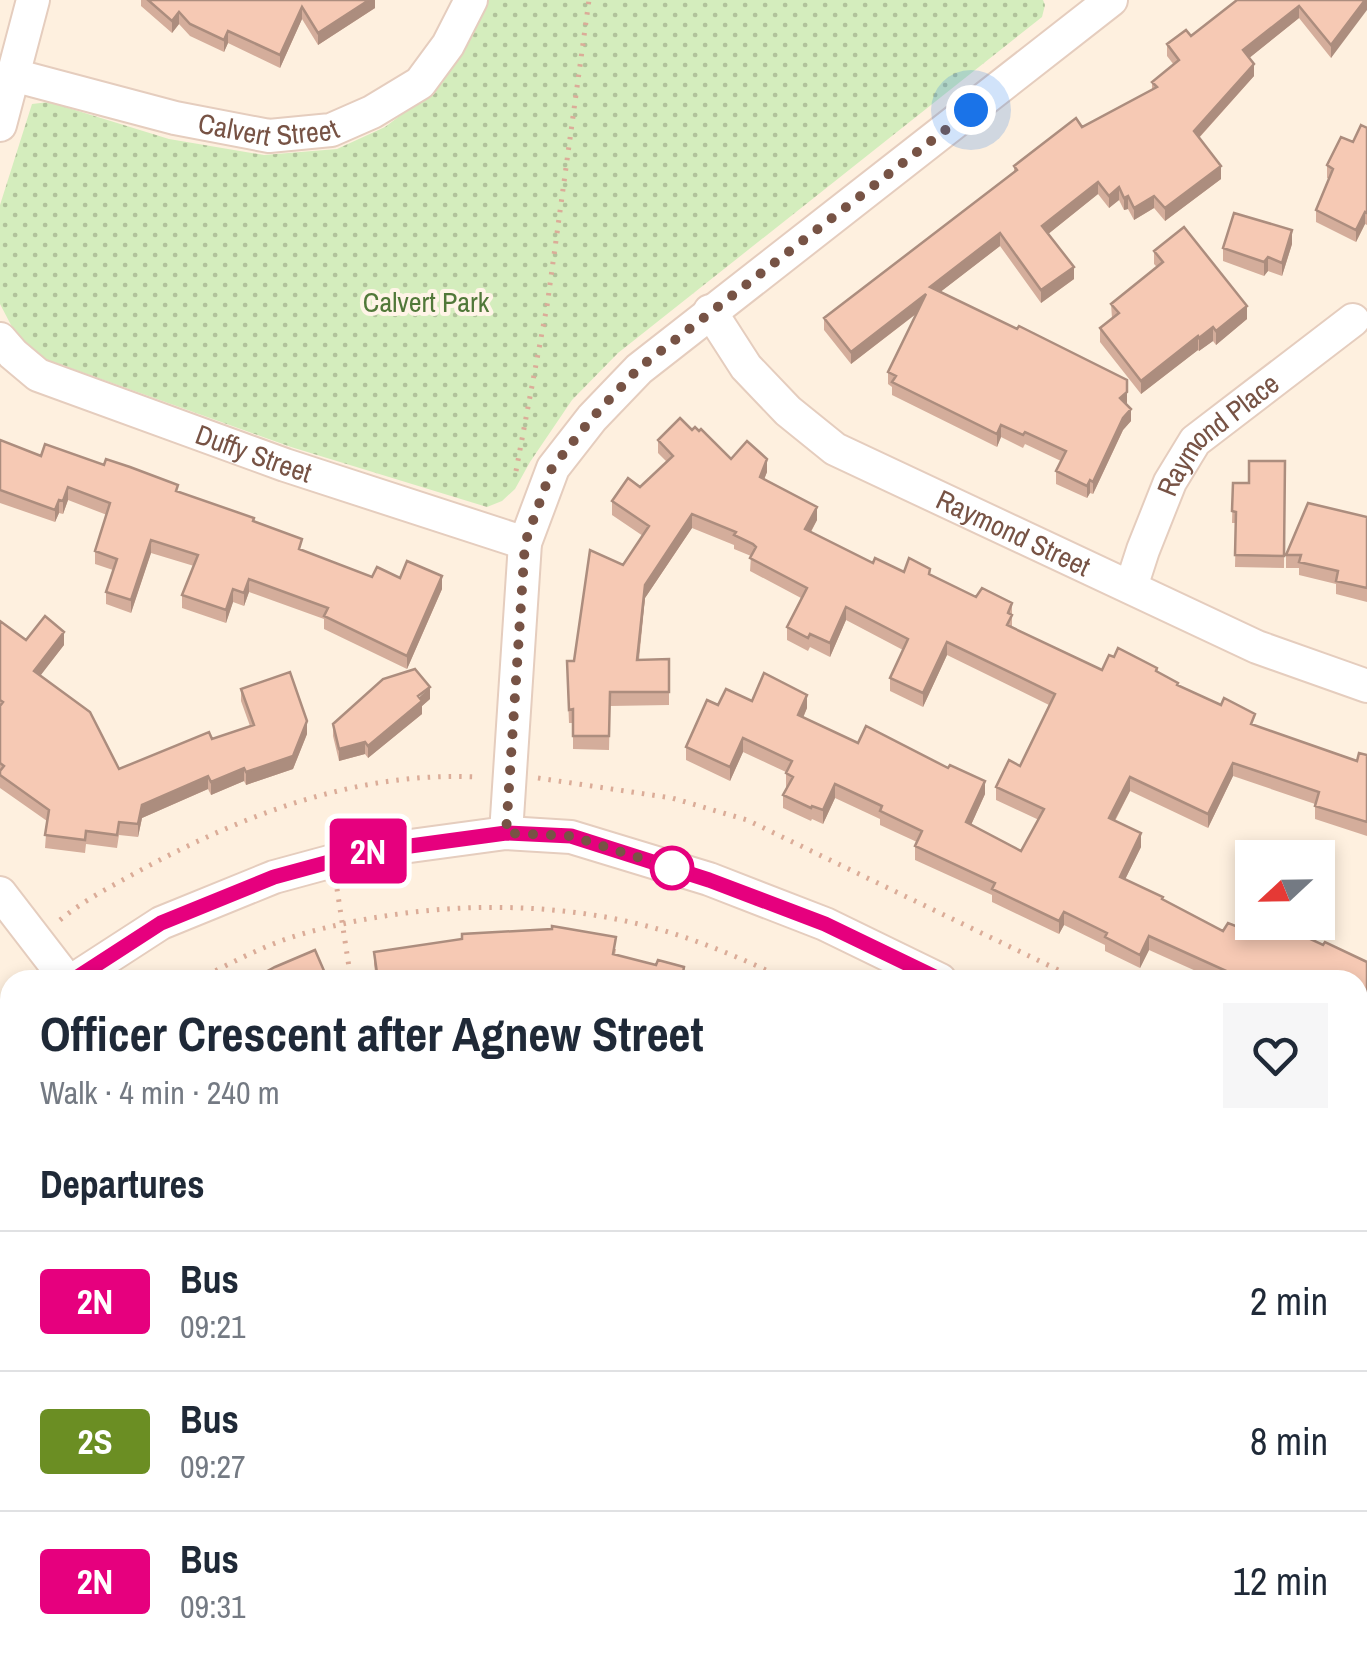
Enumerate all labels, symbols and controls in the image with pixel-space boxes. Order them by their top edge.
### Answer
your location [946,85,996,135]
street label: Calvert Street [195,104,345,155]
park label: Calvert Park [363,283,490,321]
street label: Raymond Place [1147,364,1287,501]
street label: Duffy Street [190,415,317,491]
street label: Raymond Street [930,480,1097,585]
line badge: 2N [323,818,413,884]
text: 2N [350,828,386,875]
north arrow [1235,840,1335,940]
map controls [1235,840,1335,940]
unlabelled marker [651,847,693,889]
text: Officer Crescent after Agnew Street [40,1001,704,1066]
button: heart [1223,1003,1328,1108]
text: Walk · 4 min · 240 m [40,1071,280,1114]
text: Departures [40,1159,205,1210]
text: Bus [180,1254,239,1305]
text: 2 min [1250,1276,1328,1327]
text: 2N [77,1278,113,1325]
text: 09:21 [180,1305,246,1348]
text: Bus [180,1394,239,1445]
text: 8 min [1250,1416,1328,1467]
text: 2S [77,1418,113,1465]
text: 09:27 [180,1445,246,1488]
text: Bus [180,1534,239,1585]
text: 12 min [1233,1556,1328,1607]
text: 2N [77,1558,113,1605]
text: 09:31 [180,1585,246,1628]

